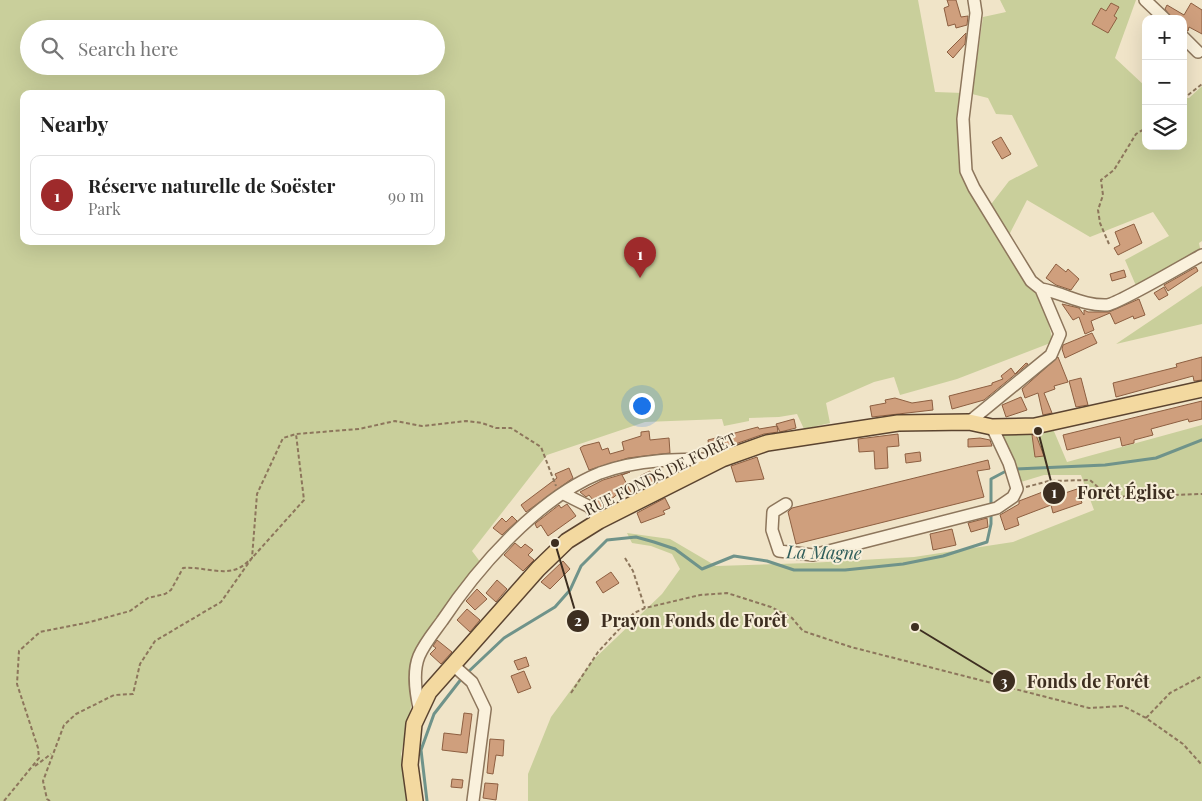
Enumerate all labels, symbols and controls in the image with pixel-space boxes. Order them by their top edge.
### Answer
map controls [1142,15,1187,150]
button: + [1142,15,1187,60]
search box [20,20,445,75]
icon: search [38,34,66,62]
text: Search here [78,35,178,61]
button: − [1142,60,1187,105]
button: layers [1142,105,1187,150]
text: Nearby [40,109,109,137]
text: Réserve naturelle de Soëster [88,172,335,198]
text: 1 [54,185,60,206]
text: 90 m [388,185,424,206]
text: Park [88,198,121,219]
pin: 1 [624,237,656,278]
your location [629,393,655,419]
street label: RUE FONDS DE FORÊT [580,427,739,520]
callout: Forêt Église [1041,476,1185,509]
text: Forêt Église [1077,480,1175,504]
text: 1 [1051,482,1057,502]
water label: La Magne [785,539,862,565]
callout: Prayon Fonds de Forêt [566,605,797,638]
text: Prayon Fonds de Forêt [601,608,788,632]
text: 2 [574,610,582,630]
callout: Fonds de Forêt [991,665,1159,698]
text: Fonds de Forêt [1027,669,1150,693]
text: 3 [1000,671,1008,691]

